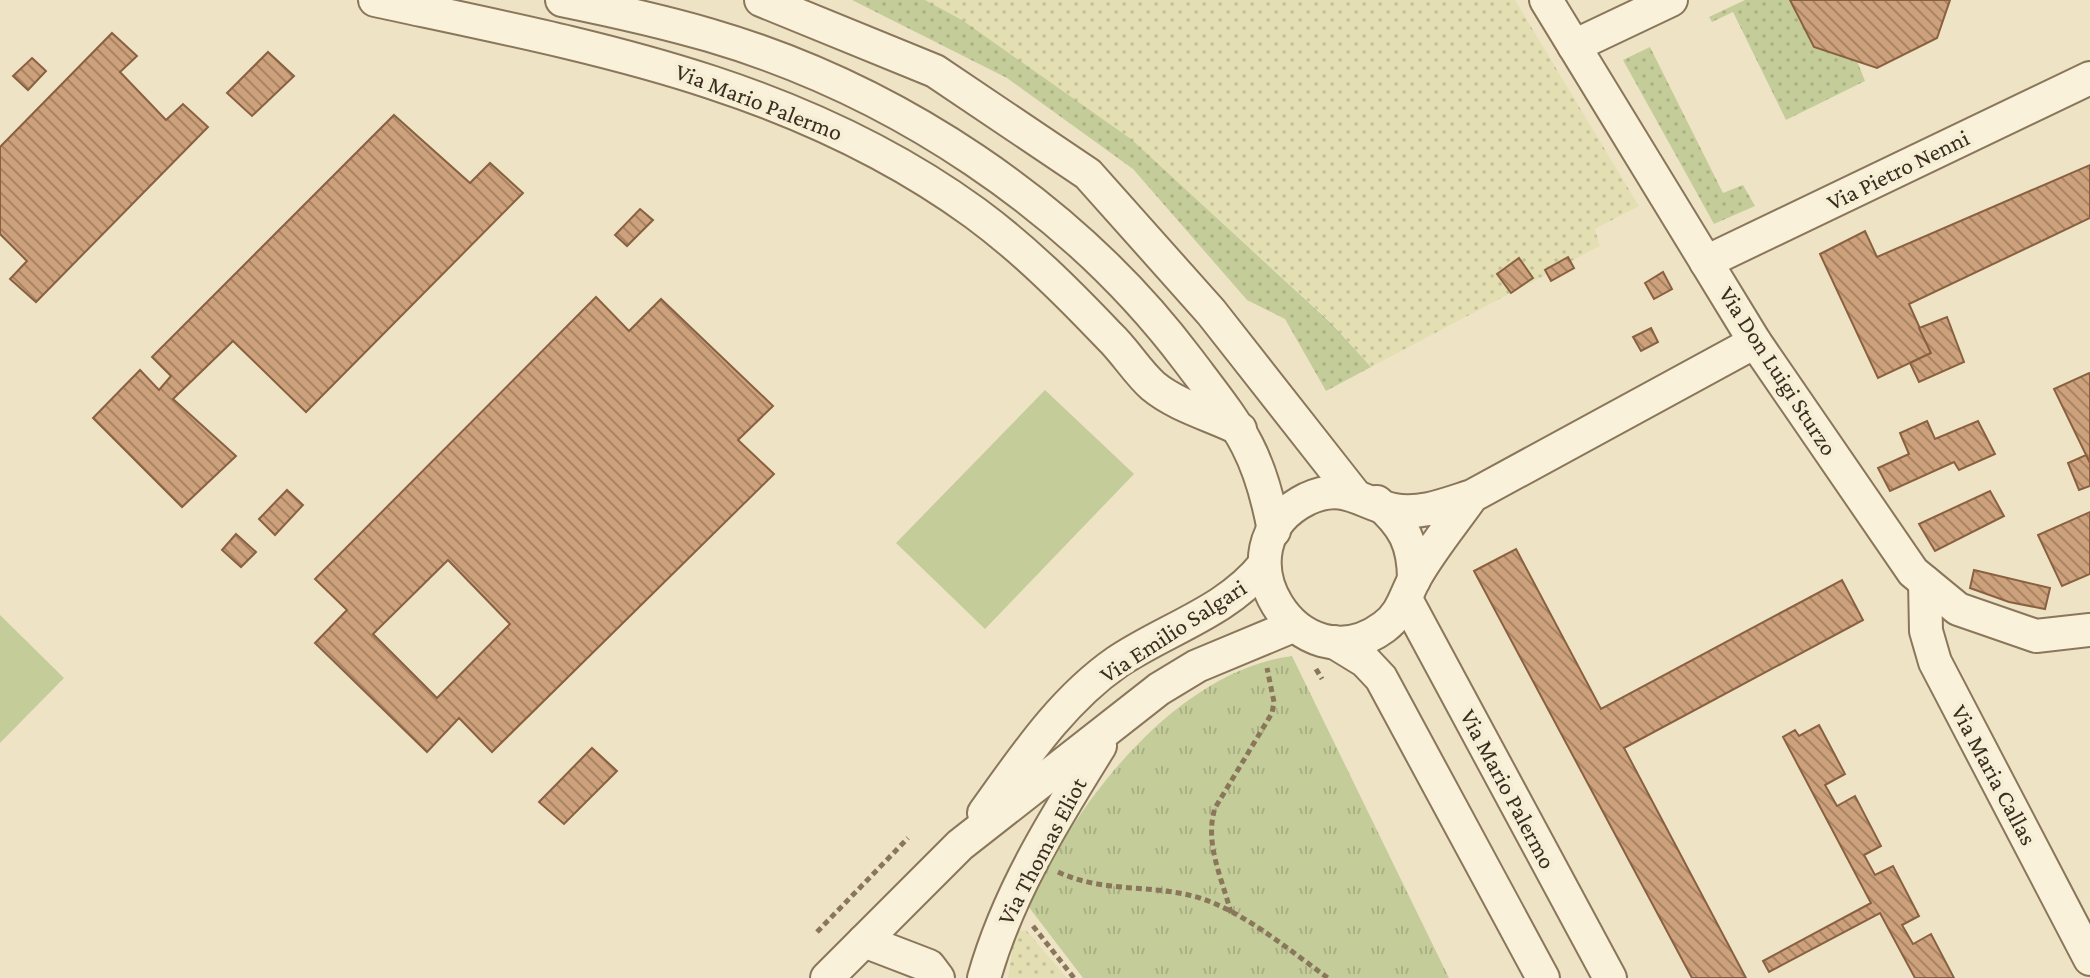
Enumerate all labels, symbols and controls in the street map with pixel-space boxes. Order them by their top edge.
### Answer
street label: Via Mario Palermo [672,57,847,146]
street label: Via Pietro Nenni [1822,124,1973,216]
street label: Via Don Luigi Sturzo [1714,281,1843,460]
street label: Via Emilio Salgari [1095,573,1251,688]
street label: Via Maria Callas [1946,700,2043,850]
street label: Via Mario Palermo [1455,704,1562,873]
street label: Via Thomas Eliot [991,772,1092,929]

